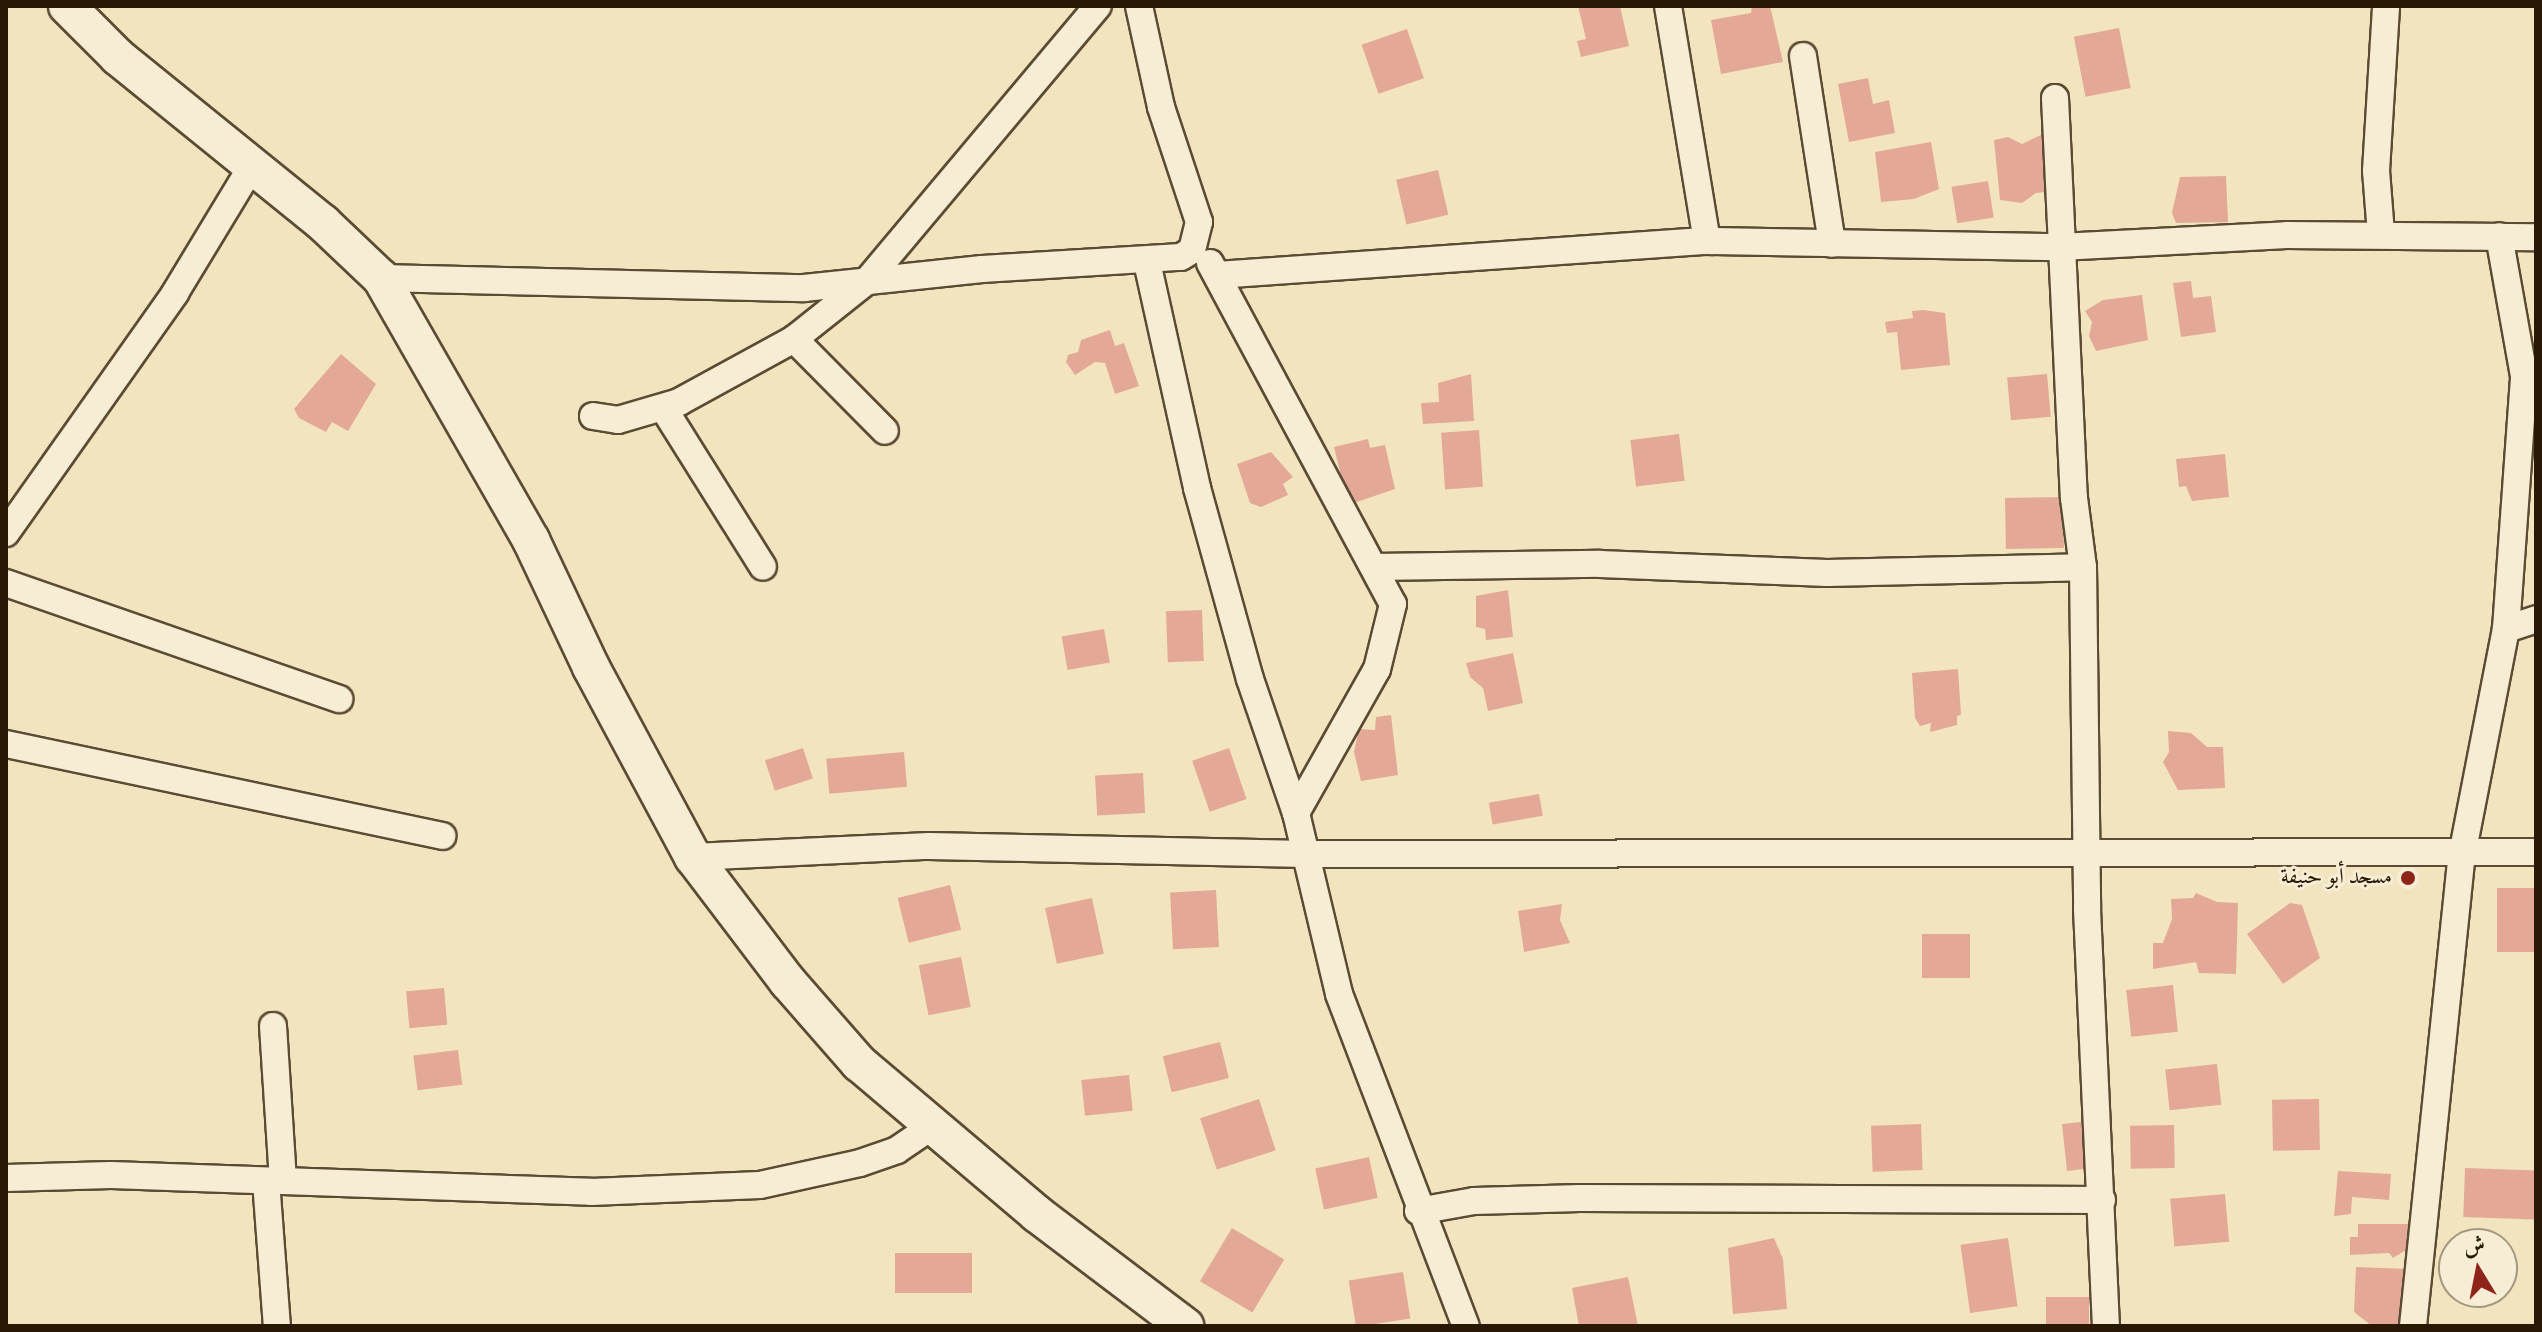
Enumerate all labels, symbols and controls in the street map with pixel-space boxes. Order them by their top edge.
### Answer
place label: مسجد أبو حنيفة [2281,865,2392,891]
marker: مسجد أبو حنيفة [2399,869,2417,887]
north arrow [2438,1228,2518,1308]
text: ش [2461,1231,2487,1262]

